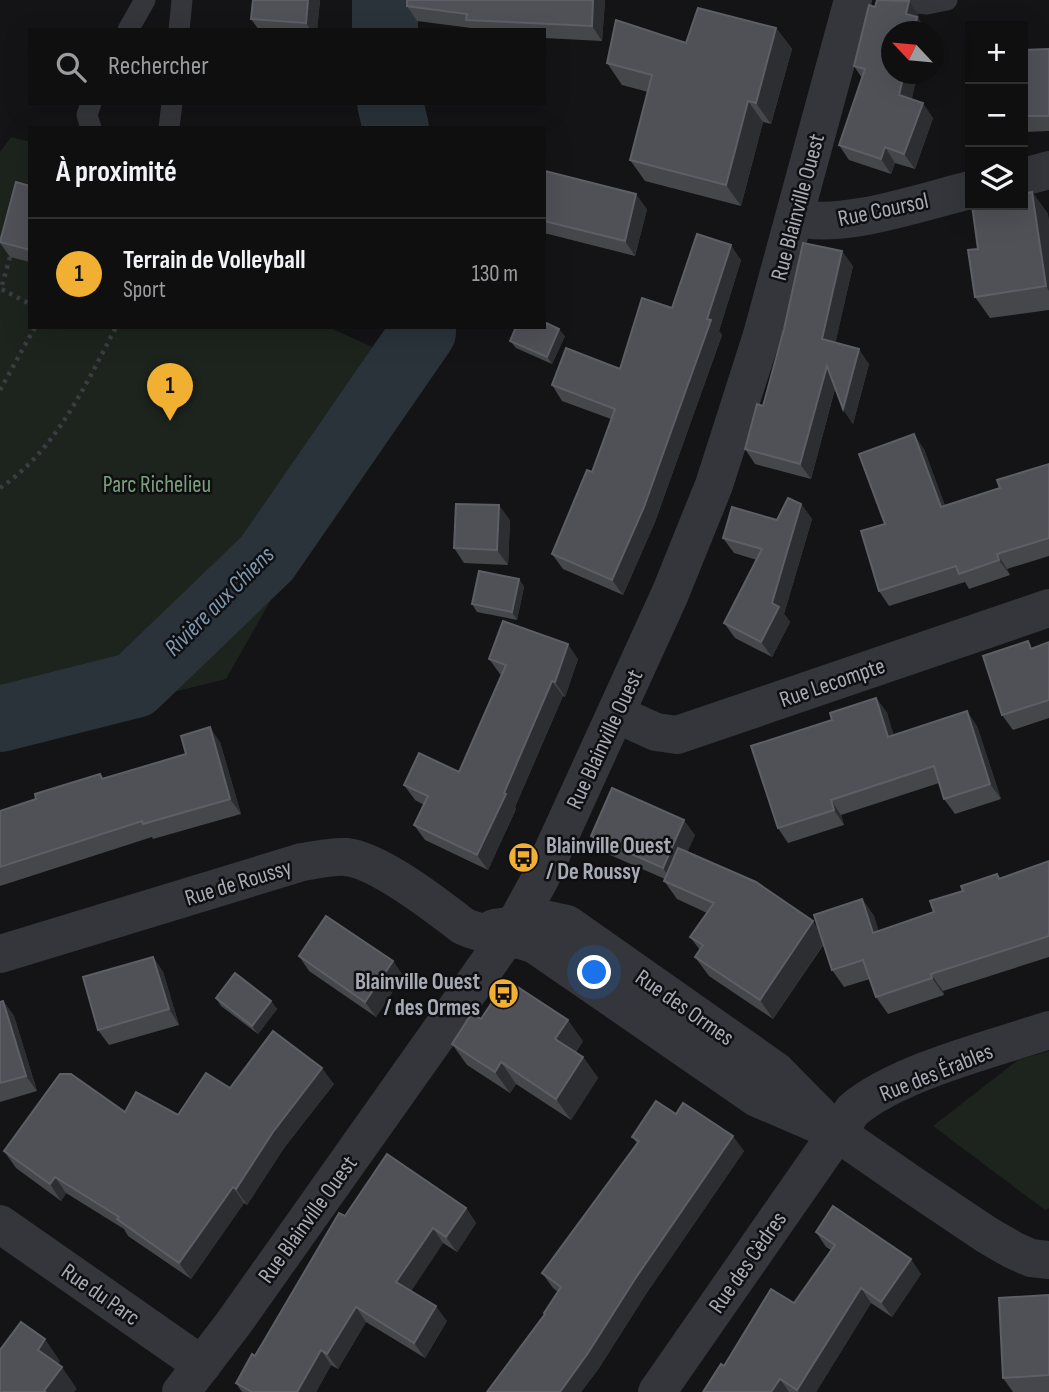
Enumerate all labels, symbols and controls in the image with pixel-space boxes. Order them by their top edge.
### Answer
north arrow [881,21,944,84]
map controls [965,21,1028,210]
button: + [965,21,1028,84]
search box [28,28,546,105]
icon: search [52,48,90,86]
text: Rechercher [108,51,209,82]
button: − [965,84,1028,147]
street label: Rue Blainville Ouest [765,131,831,284]
button: layers [965,147,1028,210]
text: À proximité [56,154,177,190]
street label: Rue Coursol [836,187,931,233]
text: Terrain de Volleyball [123,245,305,276]
text: 1 [74,260,84,288]
text: 130 m [472,260,518,288]
text: Sport [123,276,166,304]
pin: 1 [147,363,193,421]
park label: Parc Richelieu [103,471,211,499]
water label: Rivière aux Chiens [158,540,281,662]
street label: Rue Lecompte [776,652,889,714]
street label: Rue Blainville Ouest [560,665,649,814]
place label: Blainville Ouest / De Roussy [546,832,672,886]
bus stop icon: Blainville Ouest / De Roussy [506,841,540,875]
street label: Rue de Roussy [181,853,295,912]
your location [577,955,611,989]
street label: Rue des Ormes [630,964,739,1052]
place label: Blainville Ouest / des Ormes [355,968,480,1022]
bus stop icon: Blainville Ouest / des Ormes [486,977,520,1011]
street label: Rue des Érables [876,1038,997,1108]
street label: Rue Blainville Ouest [252,1150,363,1289]
street label: Rue des Cèdres [703,1206,793,1319]
street label: Rue du Parc [56,1258,145,1332]

